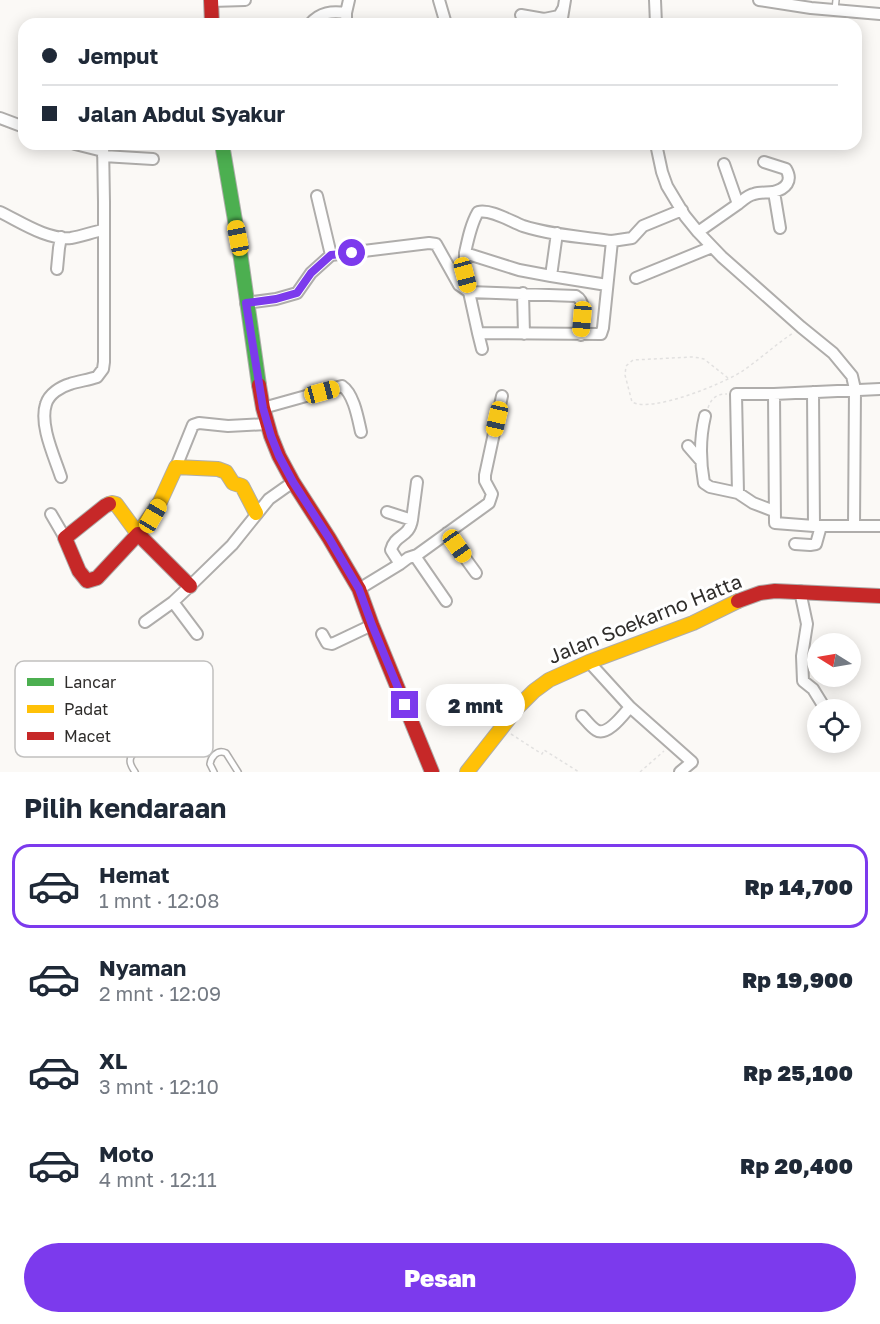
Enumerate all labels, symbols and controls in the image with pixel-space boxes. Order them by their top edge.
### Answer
text: Jemput [78,42,158,69]
text: Jalan Abdul Syakur [78,100,285,127]
car [226,219,250,257]
route start [338,239,365,266]
car [452,255,478,295]
car [571,300,593,338]
car [302,379,342,405]
car [484,399,510,439]
car [136,496,170,536]
car [439,526,475,566]
street label: Jalan Soekarno Hatta [544,568,745,668]
north arrow [807,633,861,687]
map controls [807,633,861,753]
legend [15,661,213,757]
text: Lancar [64,672,116,692]
callout: 2 mnt [426,684,525,726]
route end [391,691,418,718]
text: 2 mnt [448,693,503,717]
text: Padat [64,699,108,719]
button: locate [807,699,861,753]
text: Macet [64,726,111,746]
text: Pilih kendaraan [24,792,226,824]
icon: car [27,859,81,913]
text: Hemat [99,861,170,888]
text: Rp 14,700 [745,873,853,900]
text: 1 mnt · 12:08 [99,888,219,912]
icon: car [27,952,81,1006]
text: Nyaman [99,954,186,981]
text: Rp 19,900 [742,966,853,993]
text: 2 mnt · 12:09 [99,981,221,1005]
icon: car [27,1045,81,1099]
text: XL [99,1047,127,1074]
text: Rp 25,100 [743,1059,853,1086]
text: 3 mnt · 12:10 [99,1074,219,1098]
icon: car [27,1138,81,1192]
text: Moto [99,1140,154,1167]
text: Rp 20,400 [740,1152,853,1179]
text: 4 mnt · 12:11 [99,1167,217,1191]
button: Pesan [24,1243,856,1312]

